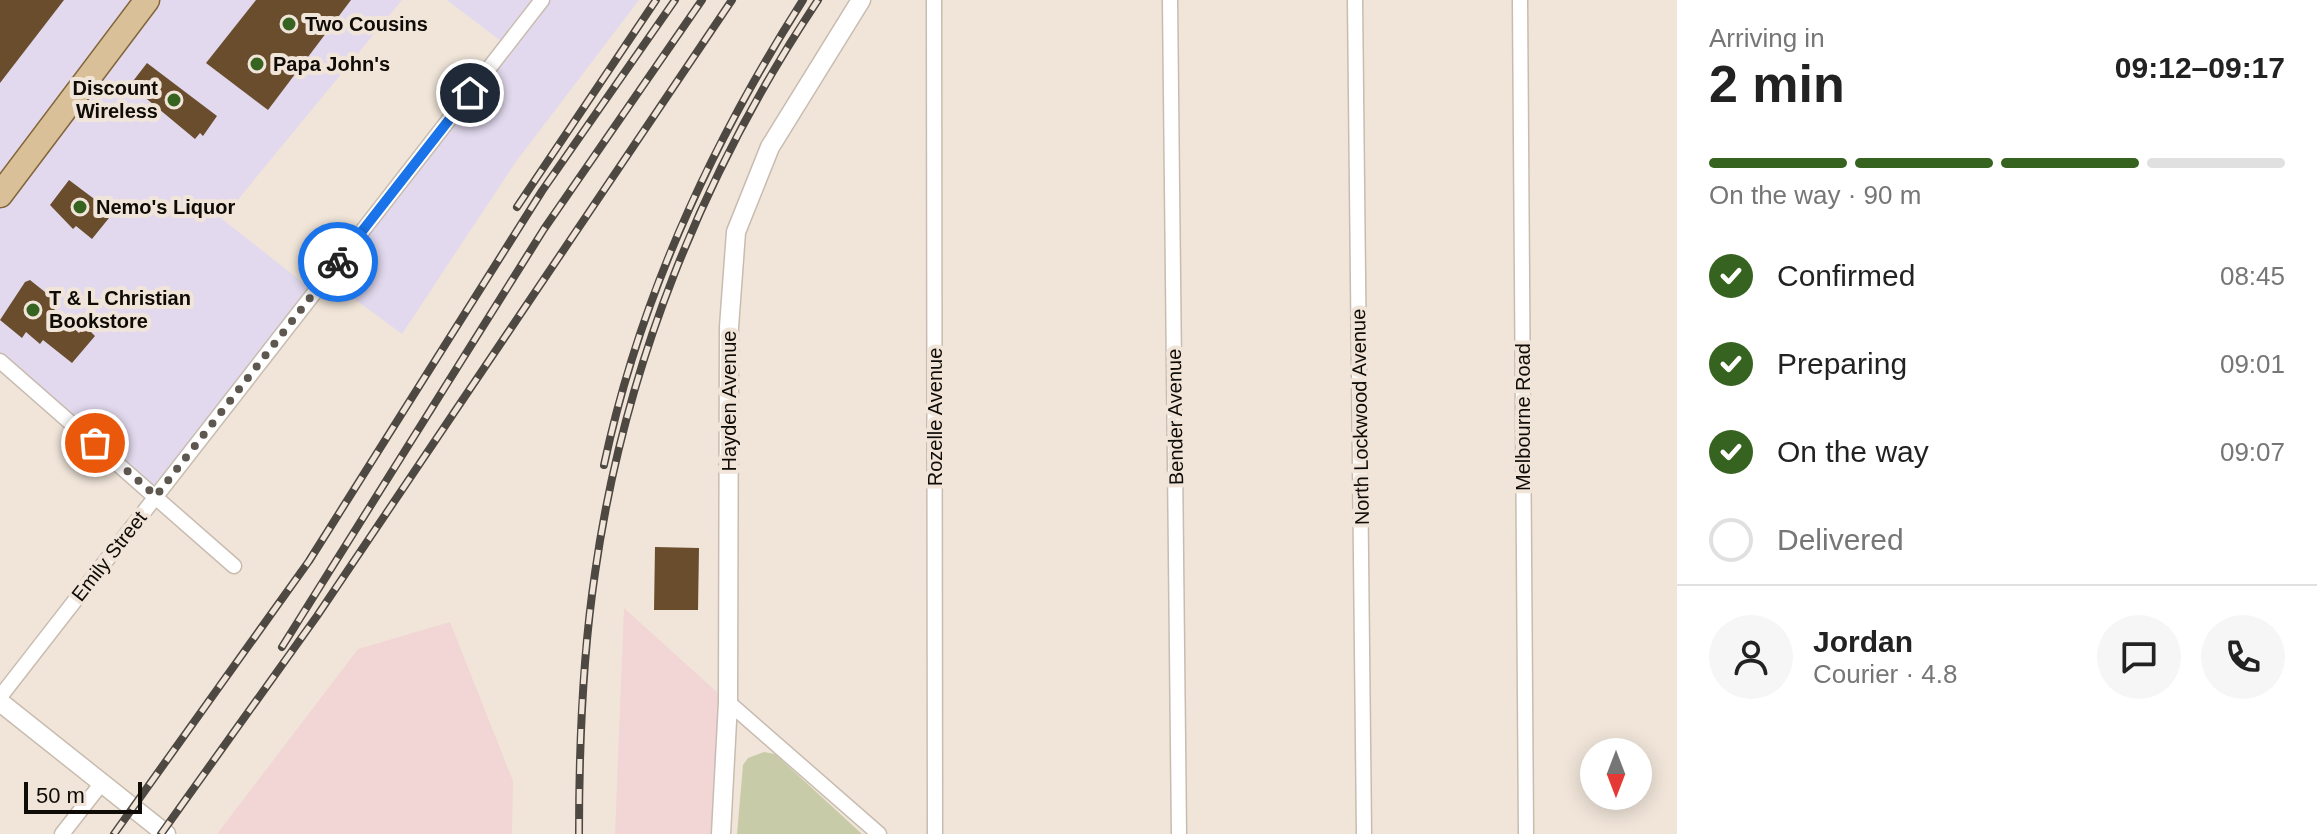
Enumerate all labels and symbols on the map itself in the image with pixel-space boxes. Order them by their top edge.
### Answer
place label: Two Cousins [305,13,428,35]
marker: Two Cousins [280,15,298,33]
place label: Papa John's [273,53,390,75]
marker: Papa John's [248,55,266,73]
pin [436,59,504,127]
place label: Discount Wireless [72,77,158,122]
marker: Discount Wireless [165,91,183,109]
place label: Nemo's Liquor [96,196,235,218]
marker: Nemo's Liquor [71,198,89,216]
courier [298,222,378,302]
place label: T & L Christian Bookstore [49,287,191,332]
marker: T & L Christian Bookstore [24,301,42,319]
street label: North Lockwood Avenue [1347,309,1373,525]
street label: Hayden Avenue [718,331,740,471]
street label: Melbourne Road [1512,343,1534,491]
street label: Rozelle Avenue [924,348,946,486]
street label: Bender Avenue [1163,349,1187,485]
pin [61,409,129,477]
street label: Emily Street [67,506,151,605]
north arrow [1580,738,1652,810]
scale bar [24,778,142,814]

